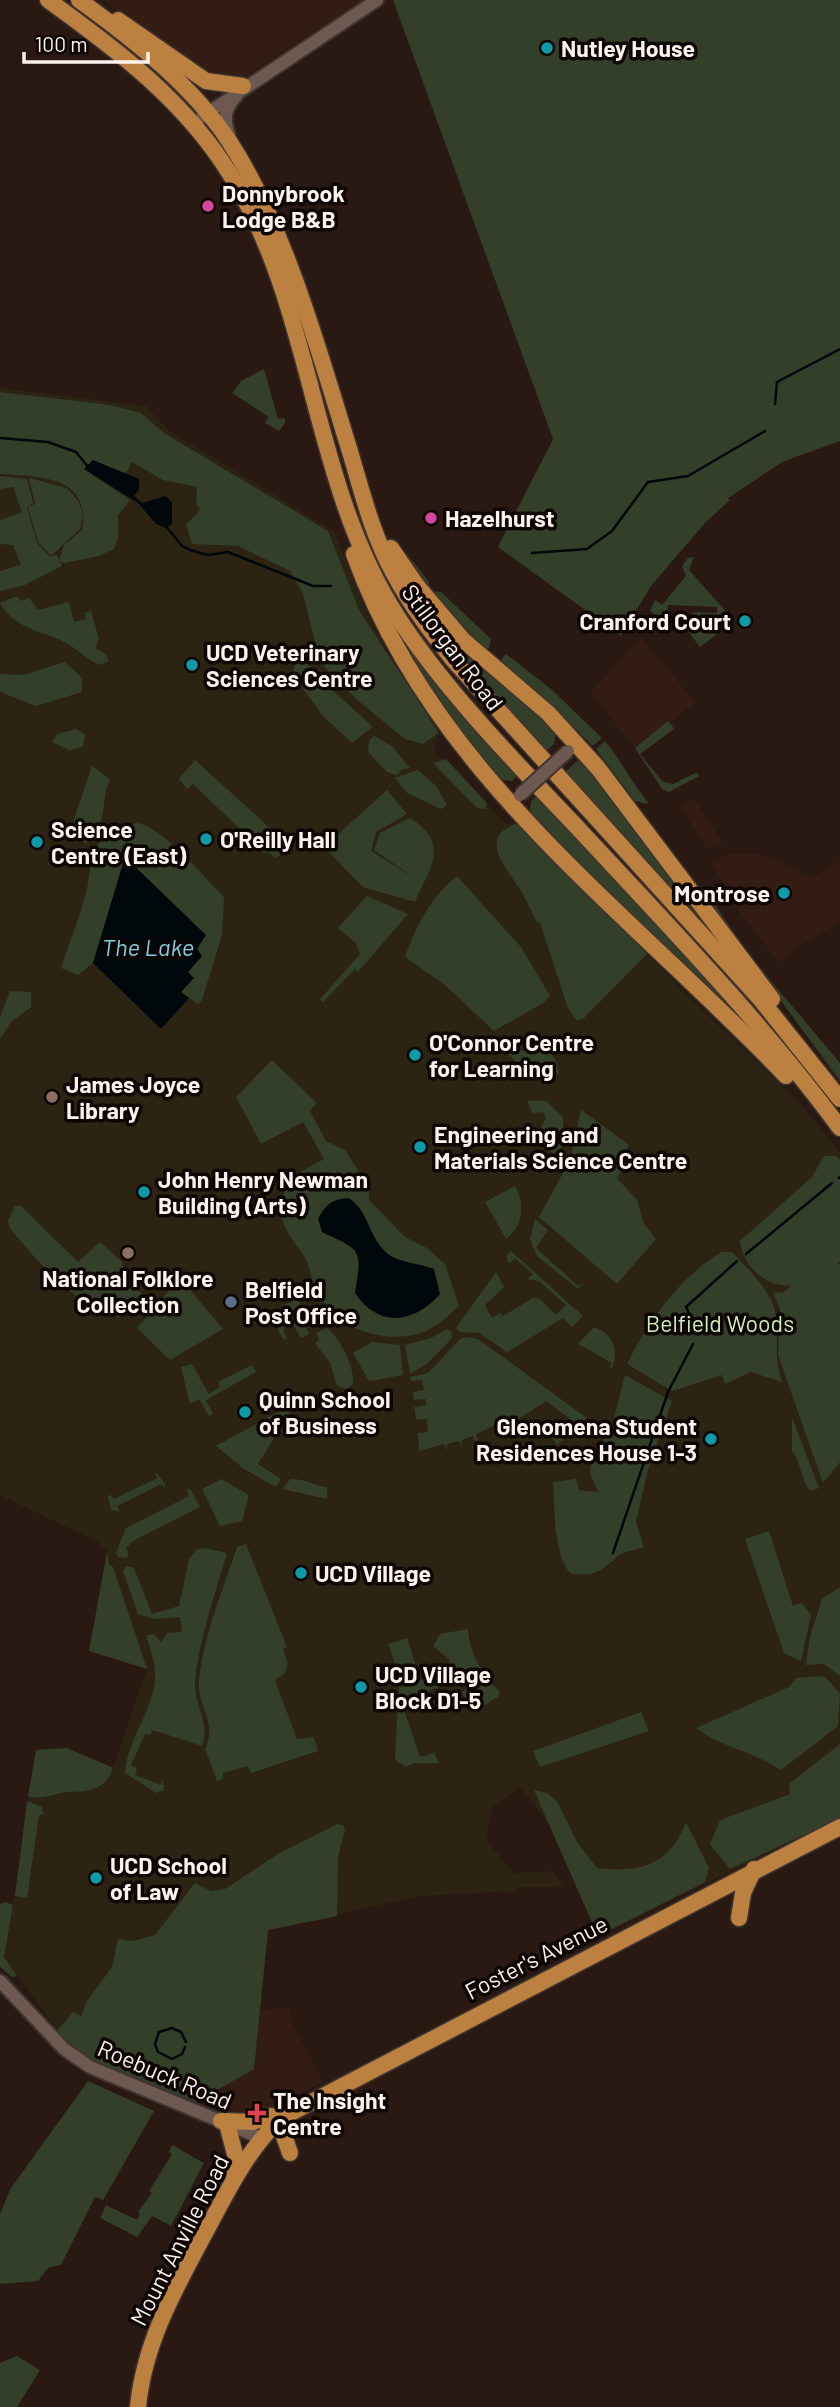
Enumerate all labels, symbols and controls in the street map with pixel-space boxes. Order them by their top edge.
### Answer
scale bar [24,21,149,65]
text: 100 m [35,31,88,56]
place label: Nutley House [561,34,695,62]
marker: Nutley House [539,40,555,56]
place label: Donnybrook Lodge B&B [222,179,345,233]
marker: Donnybrook Lodge B&B [200,198,216,214]
place label: Hazelhurst [445,504,554,532]
marker: Hazelhurst [423,510,439,526]
street label: Stillorgan Road [396,578,510,716]
place label: Cranford Court [579,607,731,635]
marker: Cranford Court [737,613,753,629]
place label: UCD Veterinary Sciences Centre [206,638,373,692]
marker: UCD Veterinary Sciences Centre [184,657,200,673]
place label: Science Centre (East) [51,815,186,869]
place label: O'Reilly Hall [220,825,336,853]
marker: O'Reilly Hall [198,831,214,847]
marker: Science Centre (East) [29,834,45,850]
place label: Montrose [674,879,770,907]
marker: Montrose [776,885,792,901]
water label: The Lake [102,932,194,961]
place label: O'Connor Centre for Learning [429,1028,594,1082]
marker: O'Connor Centre for Learning [407,1047,423,1063]
place label: James Joyce Library [66,1070,200,1124]
marker: James Joyce Library [44,1089,60,1105]
place label: Engineering and Materials Science Centre [434,1120,687,1174]
marker: Engineering and Materials Science Centre [412,1139,428,1155]
place label: John Henry Newman Building (Arts) [158,1165,368,1219]
marker: John Henry Newman Building (Arts) [136,1184,152,1200]
marker: National Folklore Collection [120,1245,136,1261]
place label: National Folklore Collection [42,1264,214,1318]
place label: Belfield Post Office [245,1275,357,1329]
marker: Belfield Post Office [223,1294,239,1310]
park label: Belfield Woods [646,1309,794,1337]
place label: Quinn School of Business [259,1385,391,1439]
marker: Quinn School of Business [237,1404,253,1420]
place label: Glenomena Student Residences House 1-3 [476,1412,697,1466]
marker: Glenomena Student Residences House 1-3 [703,1431,719,1447]
place label: UCD Village [315,1559,431,1587]
marker: UCD Village [293,1565,309,1581]
place label: UCD Village Block D1-5 [375,1660,491,1714]
marker: UCD Village Block D1-5 [353,1679,369,1695]
place label: UCD School of Law [110,1851,227,1905]
marker: UCD School of Law [88,1870,104,1886]
street label: Foster's Avenue [460,1909,612,2005]
street label: Roebuck Road [94,2033,236,2115]
place label: The Insight Centre [273,2086,386,2140]
marker: The Insight Centre [247,2103,267,2123]
street label: Mount Anville Road [124,2150,234,2330]

